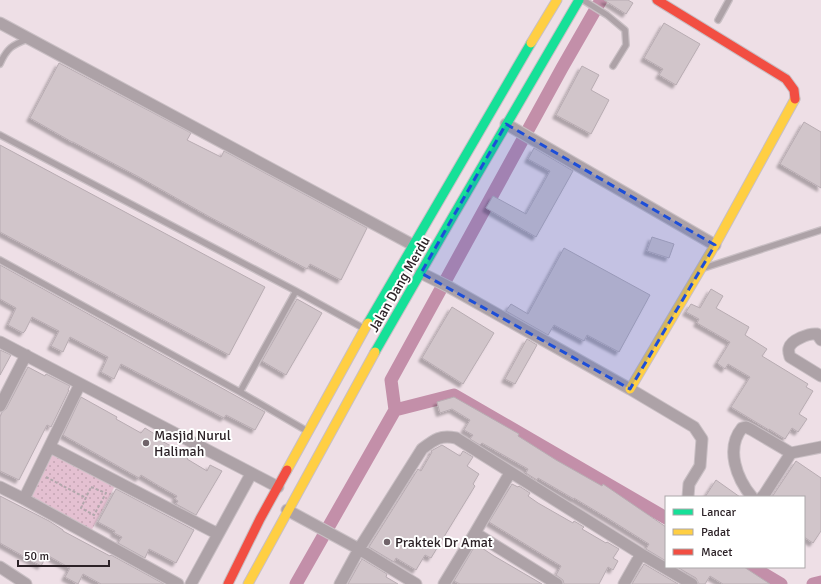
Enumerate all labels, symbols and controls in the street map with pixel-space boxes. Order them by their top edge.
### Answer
street label: Jalan Dang Merdu [365,233,434,335]
place label: Masjid Nurul Halimah [154,427,231,460]
marker: Masjid Nurul Halimah [141,438,151,448]
legend [665,496,805,568]
text: Lancar [701,505,737,520]
text: Padat [701,525,730,540]
place label: Praktek Dr Amat [395,534,493,551]
marker: Praktek Dr Amat [382,537,392,547]
scale bar [18,542,109,568]
text: Macet [701,545,733,560]
text: 50 m [24,549,49,564]

